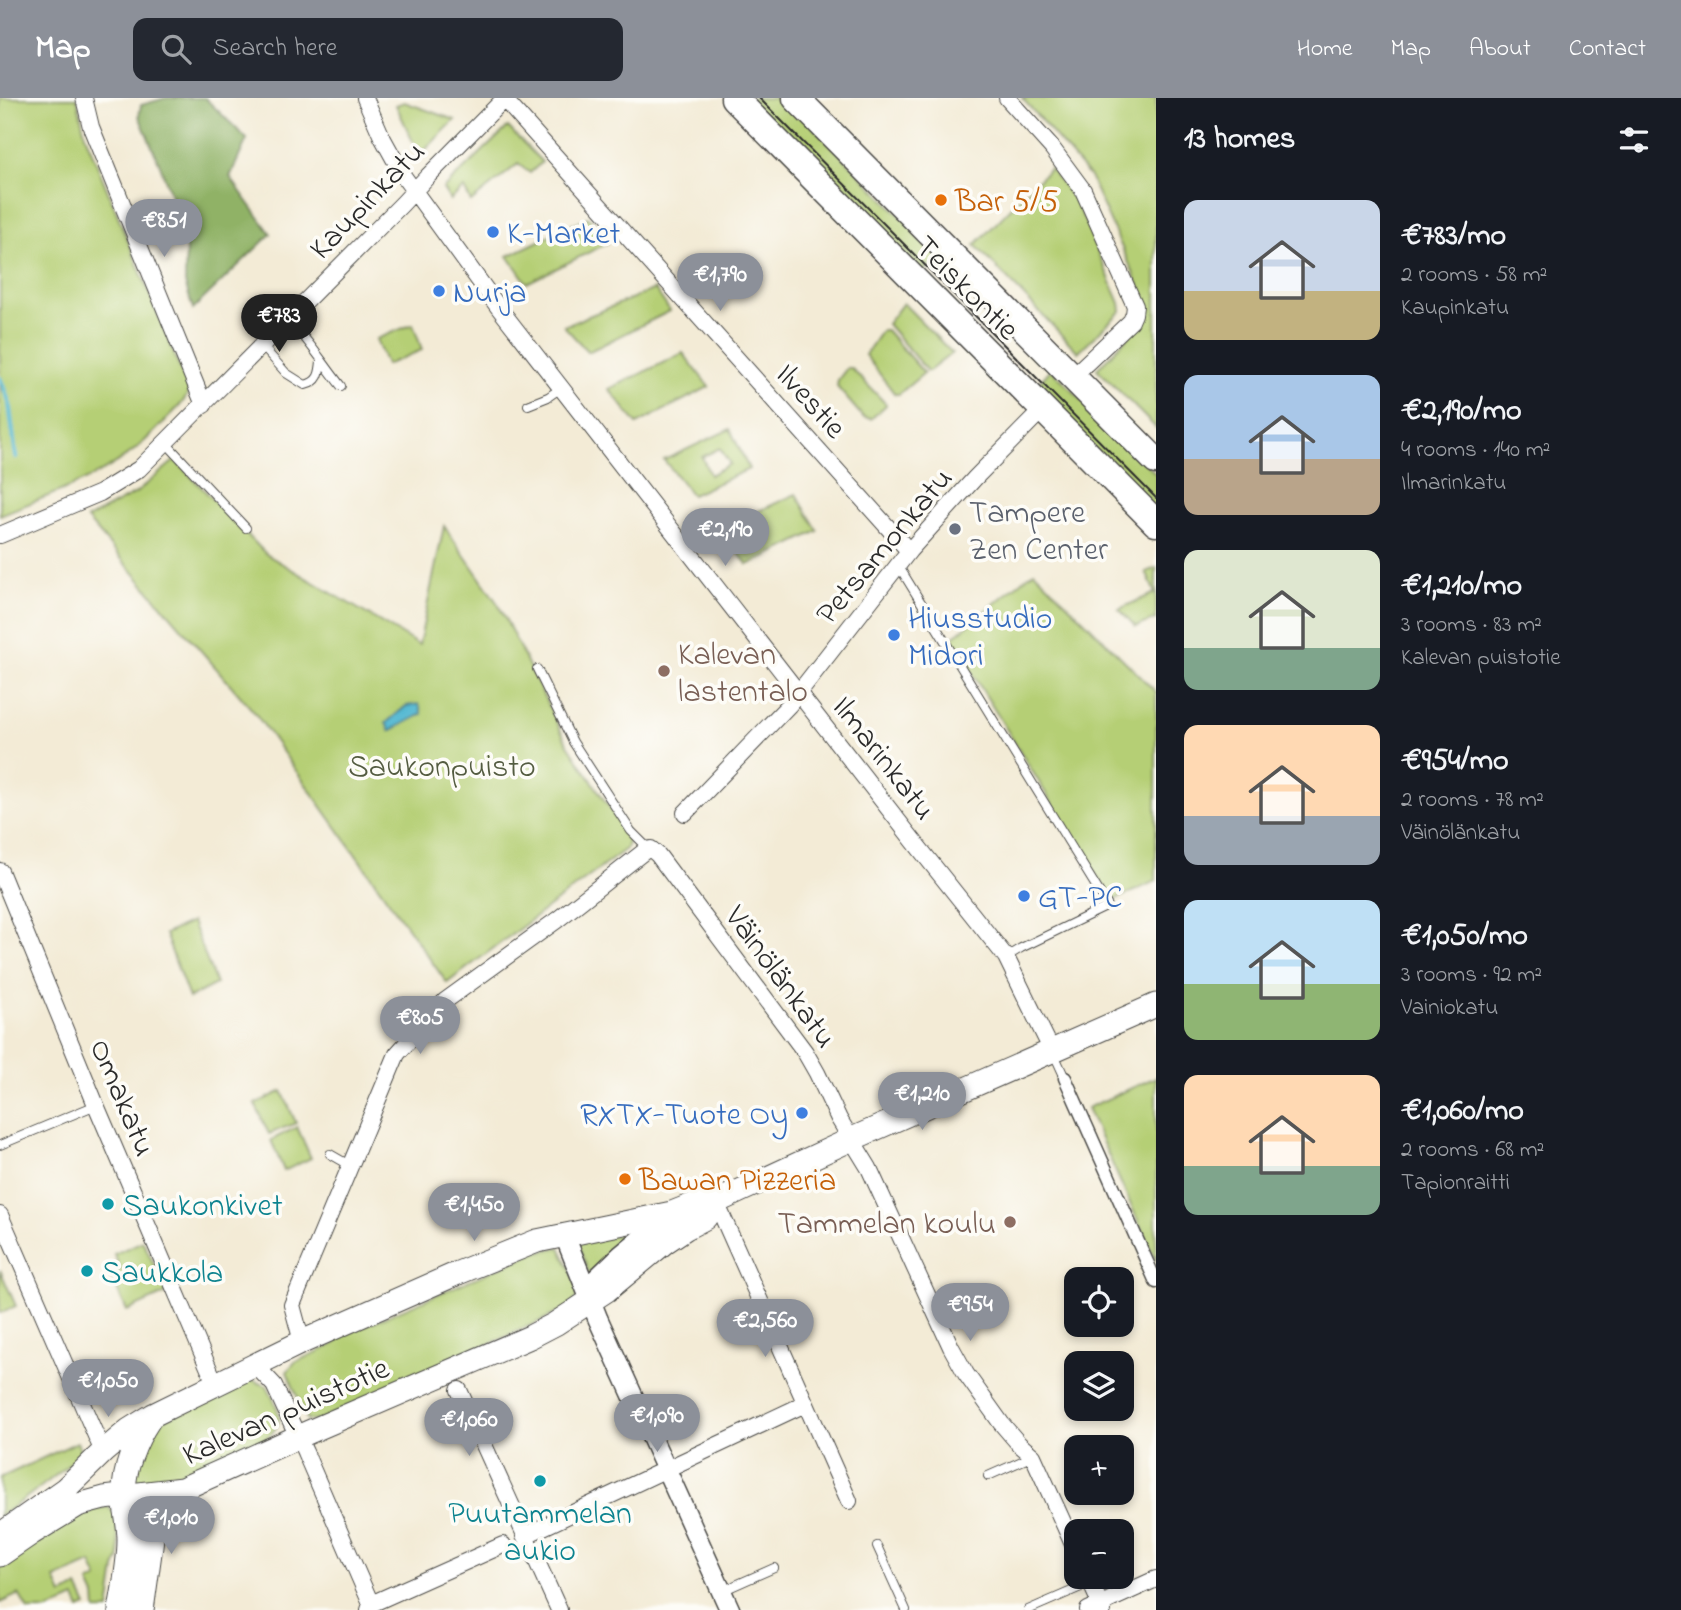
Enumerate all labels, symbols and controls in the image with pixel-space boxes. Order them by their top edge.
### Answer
search box [133,18,623,81]
text: Map [35,25,91,73]
icon: search [157,30,195,68]
text: Search here [213,30,337,68]
text: Home [1297,32,1353,67]
text: Map [1391,32,1431,67]
text: About [1469,32,1531,67]
text: Contact [1569,32,1646,67]
text: 13 homes [1184,118,1295,162]
icon: filters [1615,121,1653,159]
street label: Kaupinkatu [299,131,438,272]
place label: Bar 5/5 [954,180,1058,227]
marker: Bar 5/5 [933,192,949,208]
pin: €851 [123,200,205,259]
text: €851 [141,205,187,238]
place label: K-Market [507,212,620,259]
text: €783/mo [1401,215,1506,259]
marker: K-Market [485,224,501,240]
street label: Teiskontie [902,226,1029,353]
icon: home [1240,228,1324,312]
pin: €1,790 [663,254,777,313]
text: €1,790 [693,259,747,292]
text: 2 rooms · 58 m² [1401,259,1547,292]
place label: Nurja [453,271,526,318]
marker: Nurja [431,283,447,299]
text: Kaupinkatu [1401,292,1509,325]
pin: €783 [238,294,320,354]
text: €783 [257,300,301,333]
street label: Ilvestie [763,354,857,451]
text: €2,190/mo [1401,390,1522,434]
icon: home [1240,403,1324,487]
text: 4 rooms · 140 m² [1401,434,1550,467]
street label: Petsamonkatu [806,458,966,636]
text: Ilmarinkatu [1401,467,1506,500]
place label: Tampere Zen Center [969,491,1108,575]
pin: €2,190 [668,508,782,568]
text: €2,190 [697,514,753,547]
marker: Tampere Zen Center [947,521,963,537]
text: €1,210/mo [1401,565,1522,609]
icon: home [1240,578,1324,662]
place label: Hiusstudio Midori [908,597,1052,681]
text: 3 rooms · 83 m² [1401,609,1542,642]
marker: Hiusstudio Midori [886,627,902,643]
place label: Kalevan lastentalo [678,633,808,717]
text: Kalevan puistotie [1401,642,1560,675]
marker: Kalevan lastentalo [656,663,672,679]
street label: Ilmarinkatu [819,687,946,831]
text: €954/mo [1401,740,1509,784]
park label: Saukonpuisto [348,745,536,792]
icon: home [1240,753,1324,837]
text: 2 rooms · 78 m² [1401,784,1544,817]
text: Väinölänkatu [1401,817,1520,850]
place label: GT-PC [1038,876,1123,923]
marker: GT-PC [1016,888,1032,904]
street label: Väinölänkatu [711,896,847,1059]
text: €1,050/mo [1401,915,1528,959]
icon: home [1240,928,1324,1012]
text: 3 rooms · 92 m² [1401,959,1542,992]
text: Vainiokatu [1401,992,1498,1025]
pin: €805 [379,996,461,1056]
text: €805 [396,1002,444,1035]
street label: Omakatu [75,1032,167,1164]
pin: €1,210 [865,1072,979,1132]
text: €1,210 [894,1078,950,1111]
text: €1,060/mo [1401,1090,1524,1134]
place label: RXTX-Tuote Oy [580,1093,788,1140]
icon: home [1240,1103,1324,1187]
marker: RXTX-Tuote Oy [794,1105,810,1121]
text: 2 rooms · 68 m² [1401,1134,1544,1167]
place label: Bawan Pizzeria [638,1159,836,1206]
text: Tapionraitti [1401,1167,1510,1200]
marker: Bawan Pizzeria [617,1171,633,1187]
place label: Saukonkivet [122,1184,283,1231]
pin: €1,450 [417,1184,531,1243]
text: €1,450 [444,1189,504,1222]
marker: Saukonkivet [100,1196,116,1212]
place label: Tammelan koulu [778,1202,996,1249]
marker: Tammelan koulu [1002,1214,1018,1230]
place label: Saukkola [101,1251,223,1298]
marker: Saukkola [79,1263,95,1279]
map controls [1064,1267,1134,1589]
button: locate [1064,1267,1134,1337]
pin: €954 [929,1284,1011,1343]
text: €954 [947,1289,993,1322]
pin: €2,560 [708,1300,822,1359]
text: €2,560 [733,1305,797,1338]
street label: Kalevan puistotie [176,1346,398,1480]
button: layers [1064,1351,1134,1421]
pin: €1,050 [51,1360,165,1419]
text: €1,050 [78,1365,138,1398]
pin: €1,090 [600,1394,714,1454]
pin: €1,060 [412,1398,526,1458]
text: €1,090 [630,1400,684,1433]
text: €1,060 [440,1404,498,1437]
button: + [1064,1435,1134,1505]
marker: Puutammelan aukio [532,1473,548,1489]
place label: Puutammelan aukio [448,1492,632,1576]
pin: €1,010 [114,1496,228,1556]
text: €1,010 [144,1502,198,1535]
button: − [1064,1519,1134,1589]

